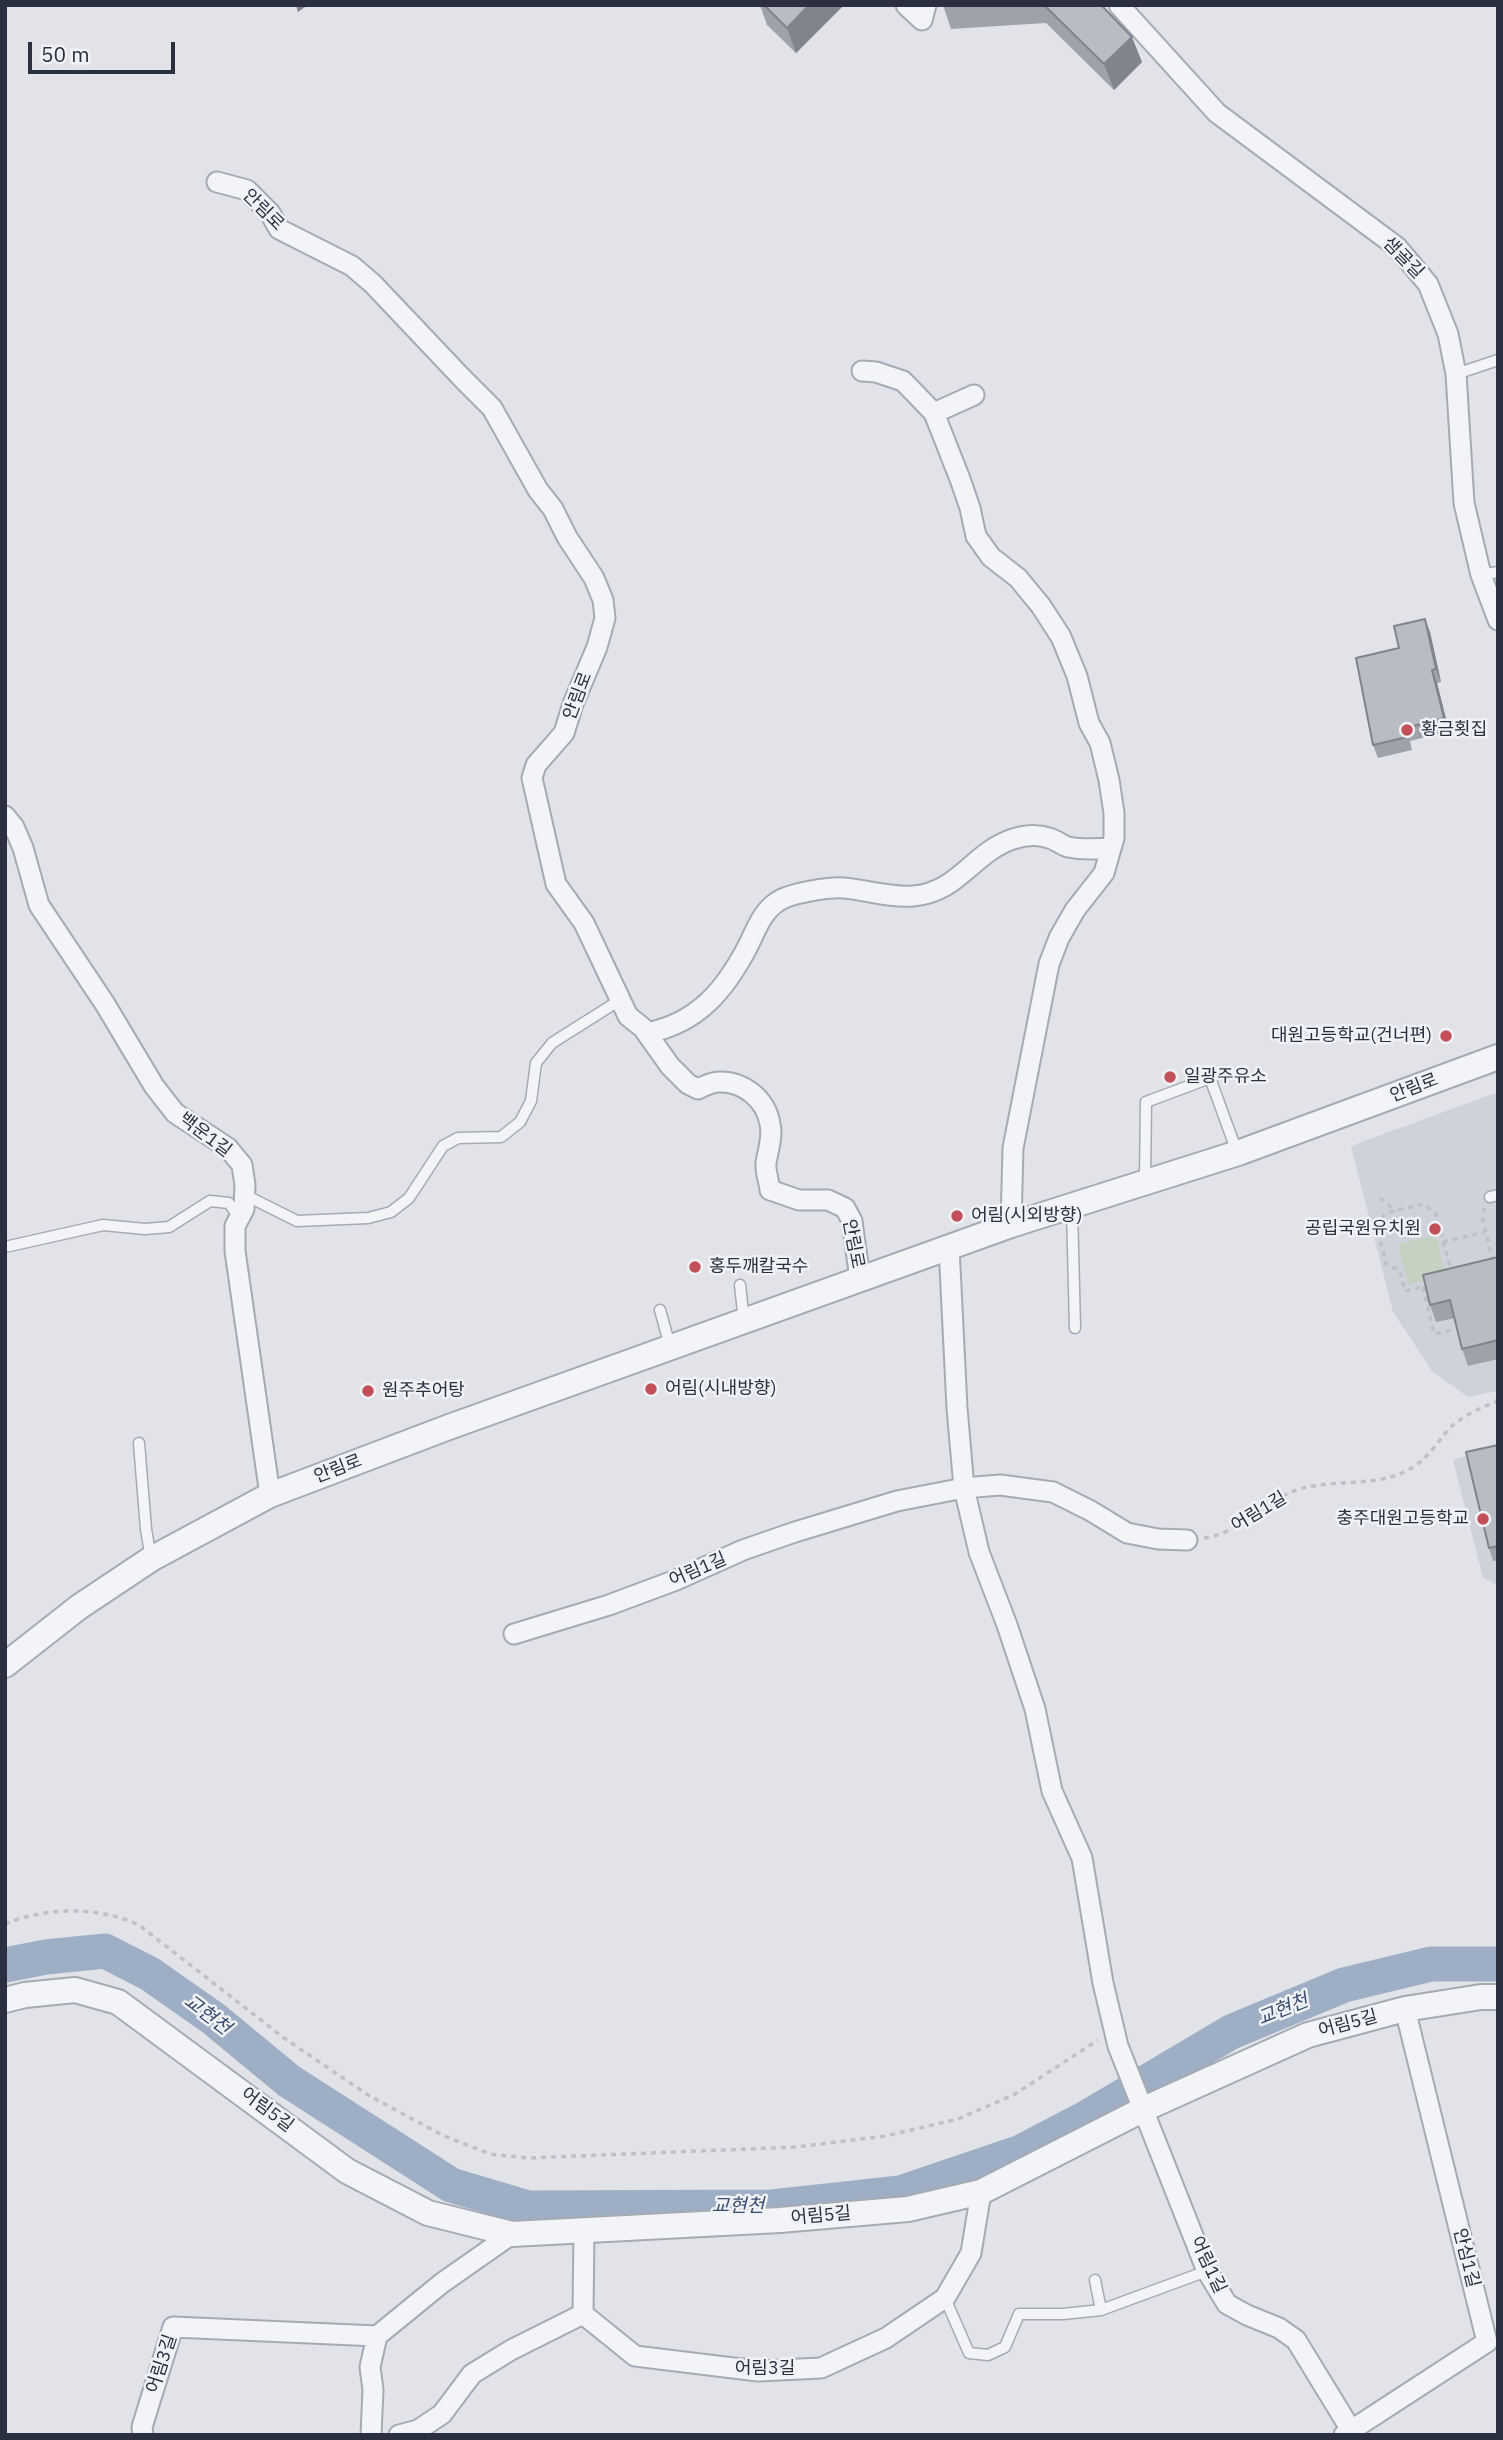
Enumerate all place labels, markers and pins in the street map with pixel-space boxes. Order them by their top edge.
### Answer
place label: 황금횟집 [1421,719,1487,741]
marker: 황금횟집 [1399,722,1415,738]
place label: 대원고등학교(건너편) [1271,1025,1432,1047]
marker: 대원고등학교(건너편) [1438,1028,1454,1044]
place label: 일광주유소 [1184,1066,1267,1088]
marker: 일광주유소 [1162,1069,1178,1085]
place label: 어림(시외방향) [971,1205,1082,1227]
marker: 어림(시외방향) [949,1208,965,1224]
place label: 공립국원유치원 [1305,1218,1421,1240]
marker: 공립국원유치원 [1427,1221,1443,1237]
place label: 홍두깨칼국수 [709,1256,808,1278]
marker: 홍두깨칼국수 [687,1259,703,1275]
place label: 어림(시내방향) [665,1378,776,1400]
place label: 원주추어탕 [382,1380,465,1402]
marker: 어림(시내방향) [643,1381,659,1397]
marker: 원주추어탕 [360,1383,376,1399]
place label: 충주대원고등학교 [1337,1508,1469,1530]
marker: 충주대원고등학교 [1475,1511,1491,1527]

